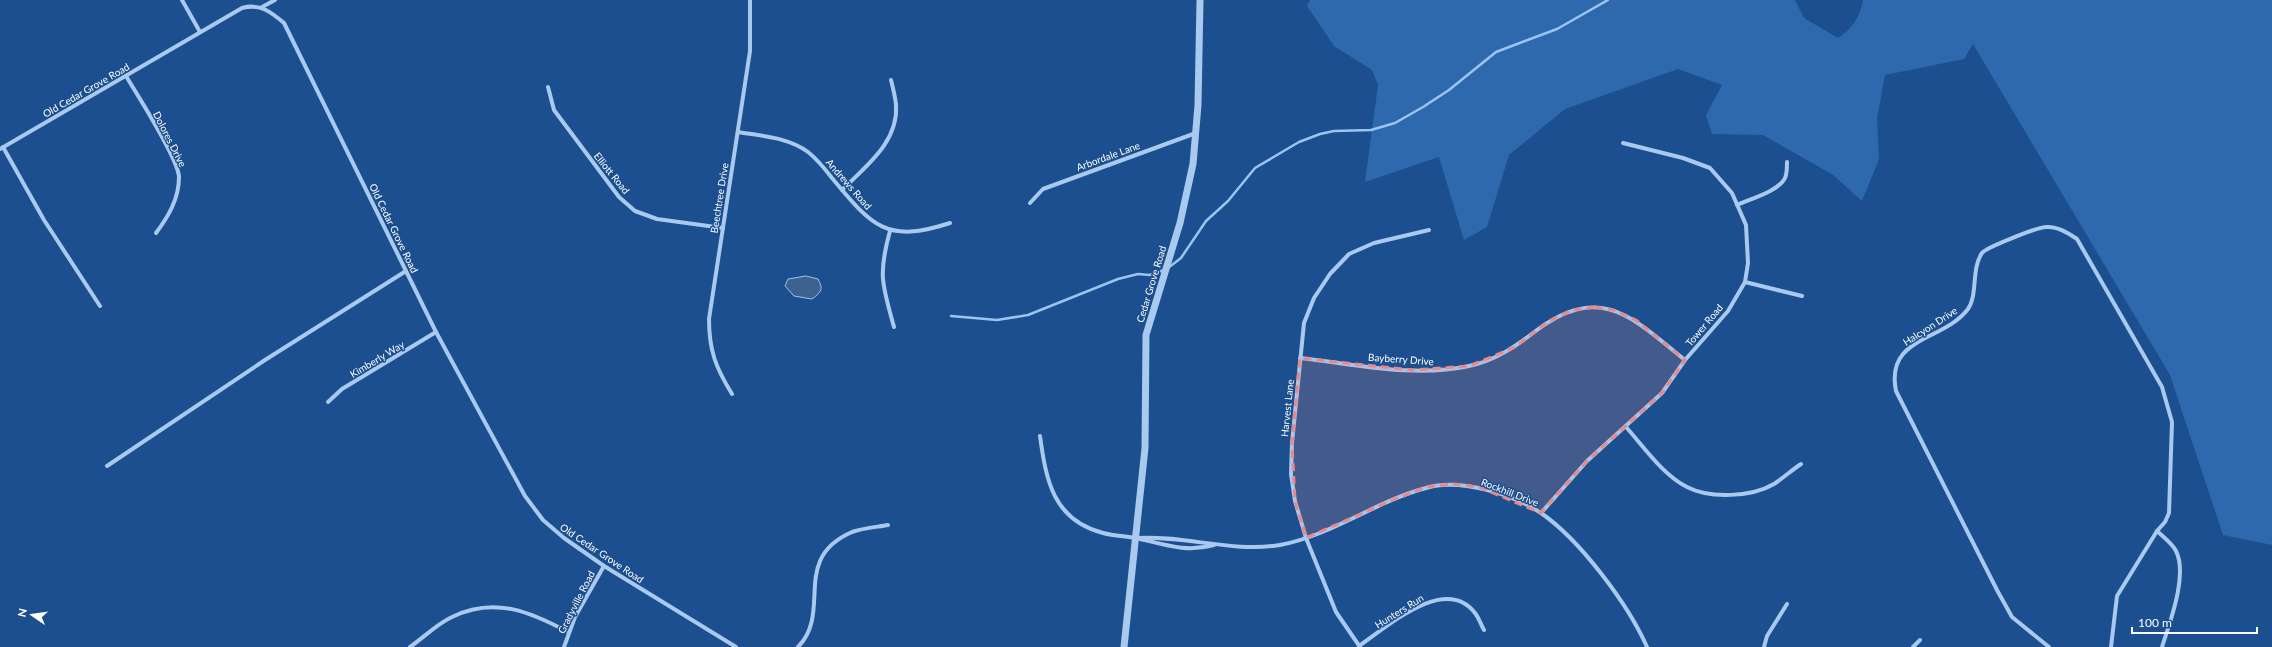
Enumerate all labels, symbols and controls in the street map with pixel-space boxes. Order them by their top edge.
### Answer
street label: Old Cedar Grove Road [41,60,131,120]
street label: Dolores Drive [151,109,189,169]
street label: Arbordale Lane [1075,139,1141,173]
street label: Elliott Road [592,150,632,196]
street label: Andrews Road [824,156,874,212]
street label: Beechtree Drive [708,162,730,234]
street label: Old Cedar Grove Road [367,181,421,275]
street label: Cedar Grove Road [1134,244,1168,324]
street label: Tower Road [1683,301,1725,349]
street label: Halcyon Drive [1901,304,1959,348]
street label: Kimberly Way [348,338,407,380]
street label: Bayberry Drive [1368,351,1434,367]
street label: Harvest Lane [1278,379,1296,437]
street label: Rockhill Drive [1480,476,1540,508]
street label: Old Cedar Grove Road [558,521,646,585]
street label: Gradyville Road [555,569,597,635]
street label: Hunters Run [1372,591,1426,631]
north arrow [12,595,52,635]
text: N [14,607,29,618]
scale bar [2132,609,2257,635]
text: 100 m [2138,615,2172,630]

